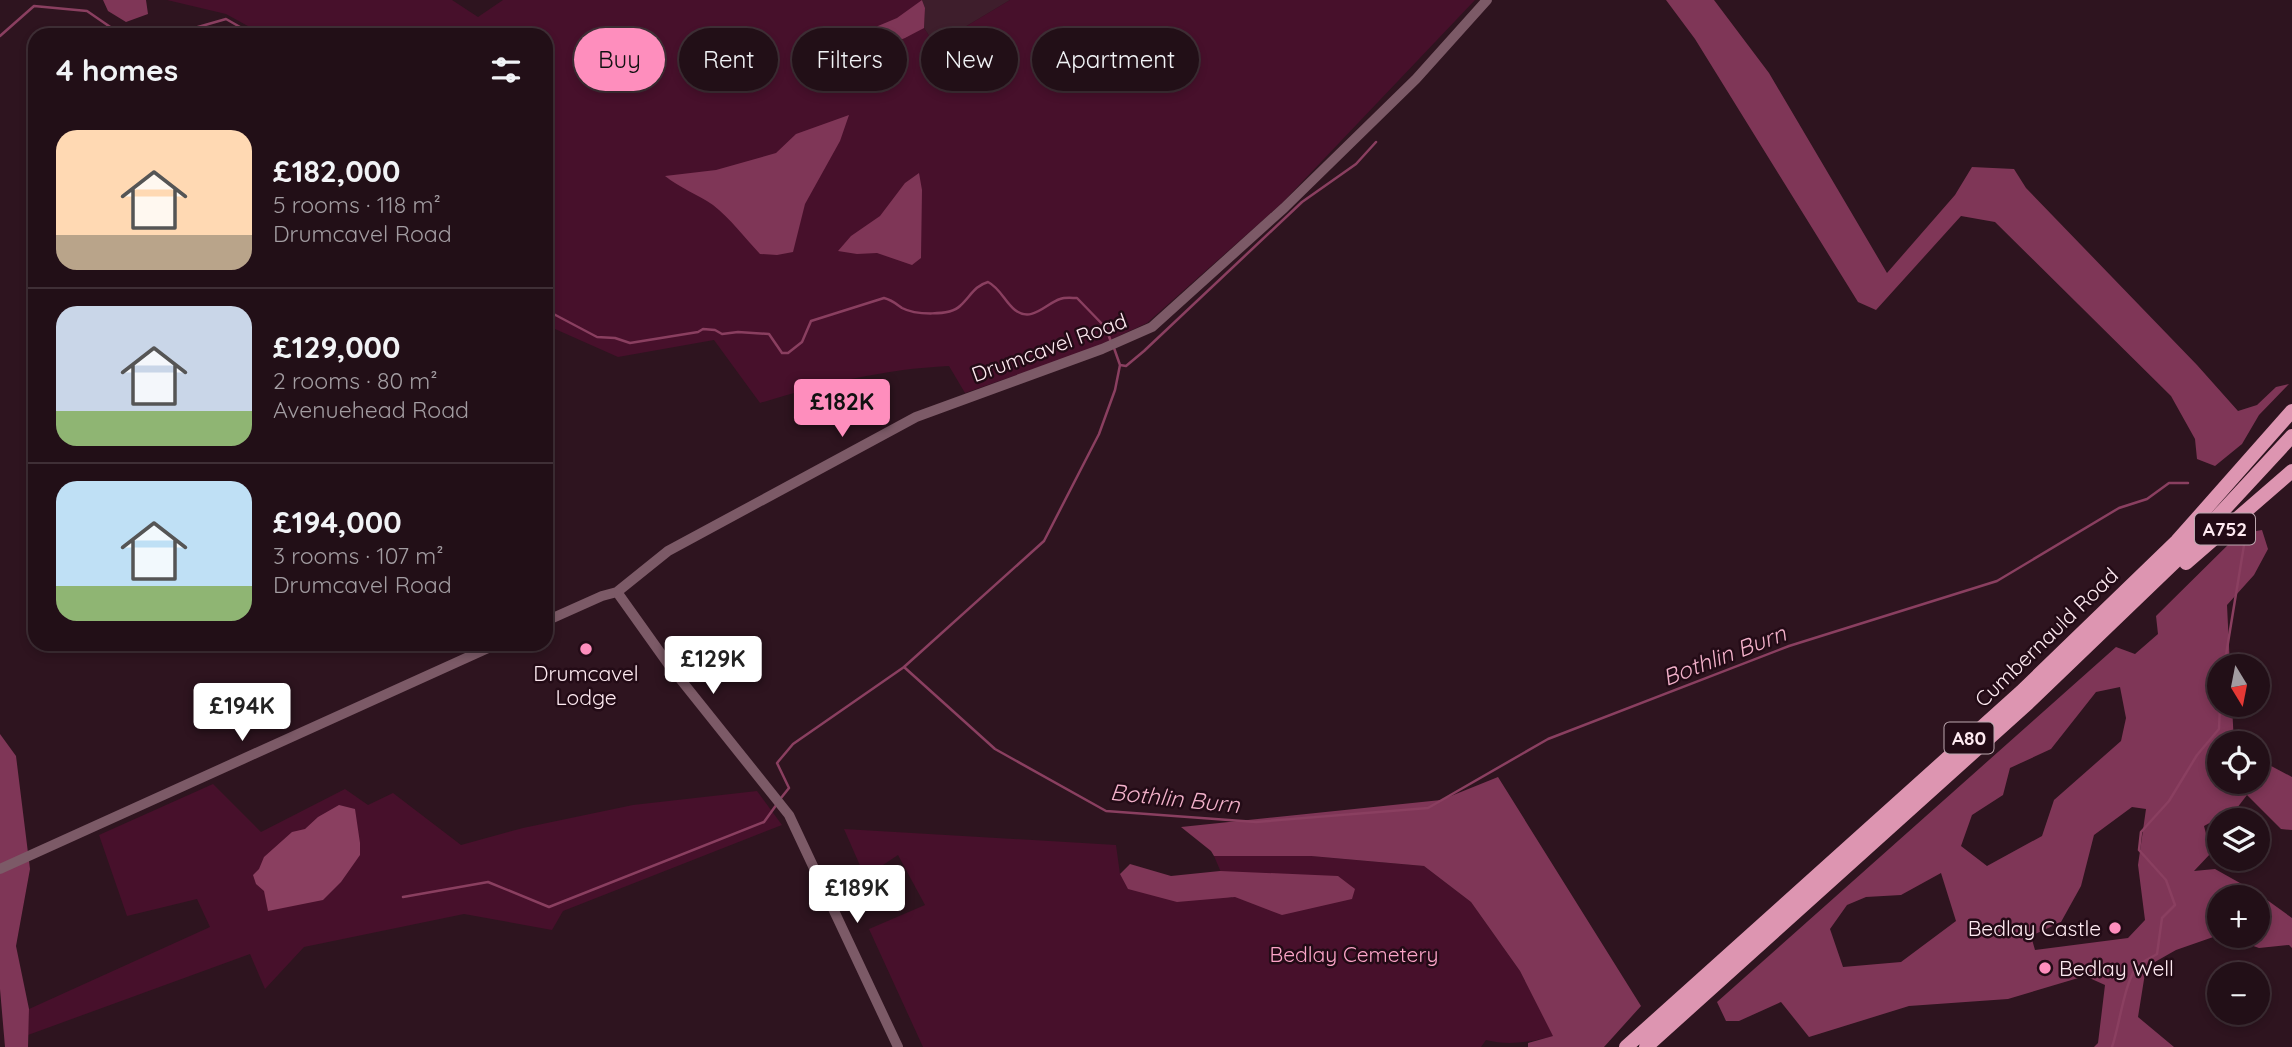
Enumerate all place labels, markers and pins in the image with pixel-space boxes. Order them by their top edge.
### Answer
pin: £182K [793,380,891,439]
pin: £129K [664,636,762,696]
marker: Drumcavel Lodge [578,641,594,657]
place label: Drumcavel Lodge [533,660,639,710]
pin: £194K [193,684,291,743]
pin: £189K [808,866,906,925]
place label: Bedlay Castle [1968,915,2101,941]
marker: Bedlay Castle [2107,920,2123,936]
place label: Bedlay Well [2059,955,2174,981]
marker: Bedlay Well [2037,960,2053,976]

